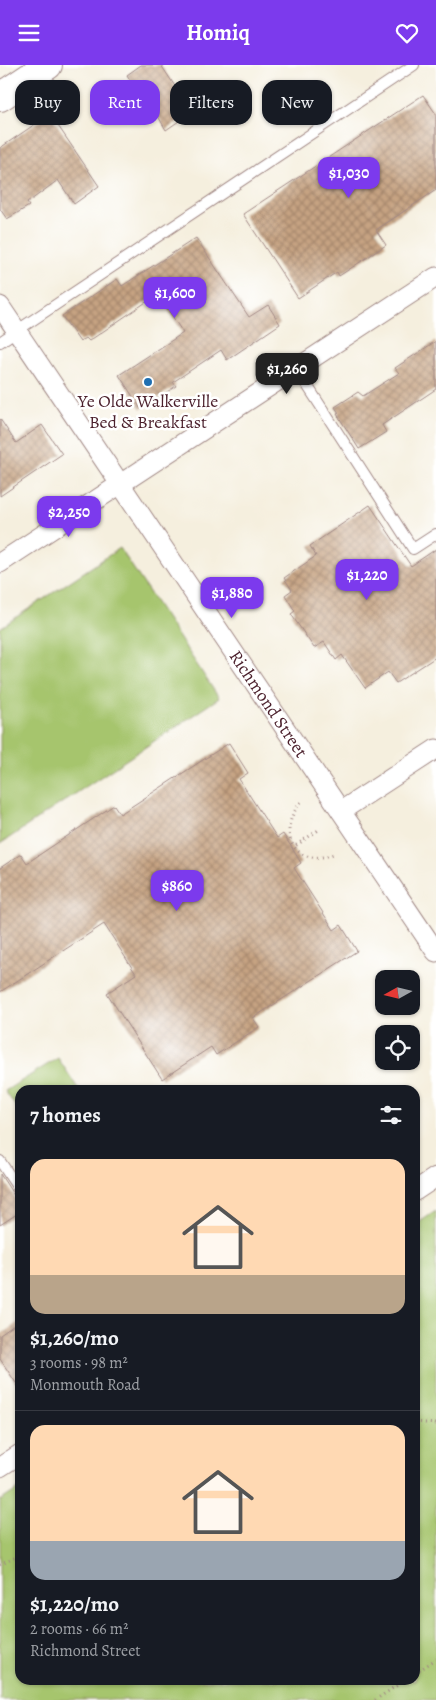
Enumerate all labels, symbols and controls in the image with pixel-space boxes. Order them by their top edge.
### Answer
text: Homiq [186,18,250,48]
icon: menu [15,19,43,47]
icon: heart [393,19,421,47]
chip: Buy [15,80,80,125]
chip: Rent [90,80,160,125]
chip: Filters [170,80,252,125]
chip: New [262,80,332,125]
pin: $1,030 [308,157,390,199]
text: $1,030 [329,162,369,184]
pin: $1,600 [134,277,216,319]
text: $1,600 [154,282,196,304]
pin: $1,260 [246,353,328,395]
text: $1,260 [267,358,307,380]
marker: Ye Olde Walkerville Bed & Breakfast [142,376,154,388]
place label: Ye Olde Walkerville Bed & Breakfast [77,389,218,434]
pin: $2,250 [28,495,110,538]
text: $2,250 [48,501,90,523]
pin: $1,220 [326,559,408,601]
text: $1,220 [347,564,388,586]
pin: $1,880 [191,577,273,619]
text: $1,880 [212,582,252,604]
street label: Richmond Street [224,646,313,762]
pin: $860 [147,869,207,912]
text: $860 [162,875,192,897]
north arrow [375,970,420,1015]
map controls [375,970,420,1070]
button: locate [375,1025,420,1070]
text: 7 homes [30,1101,101,1129]
icon: filters [377,1101,405,1129]
icon: home [173,1192,263,1282]
text: $1,260/mo [30,1324,119,1352]
text: 3 rooms · 98 m² [30,1352,128,1374]
text: Monmouth Road [30,1374,140,1396]
icon: home [173,1457,263,1547]
text: $1,220/mo [30,1590,119,1618]
text: 2 rooms · 66 m² [30,1618,128,1640]
text: Richmond Street [30,1640,141,1662]

